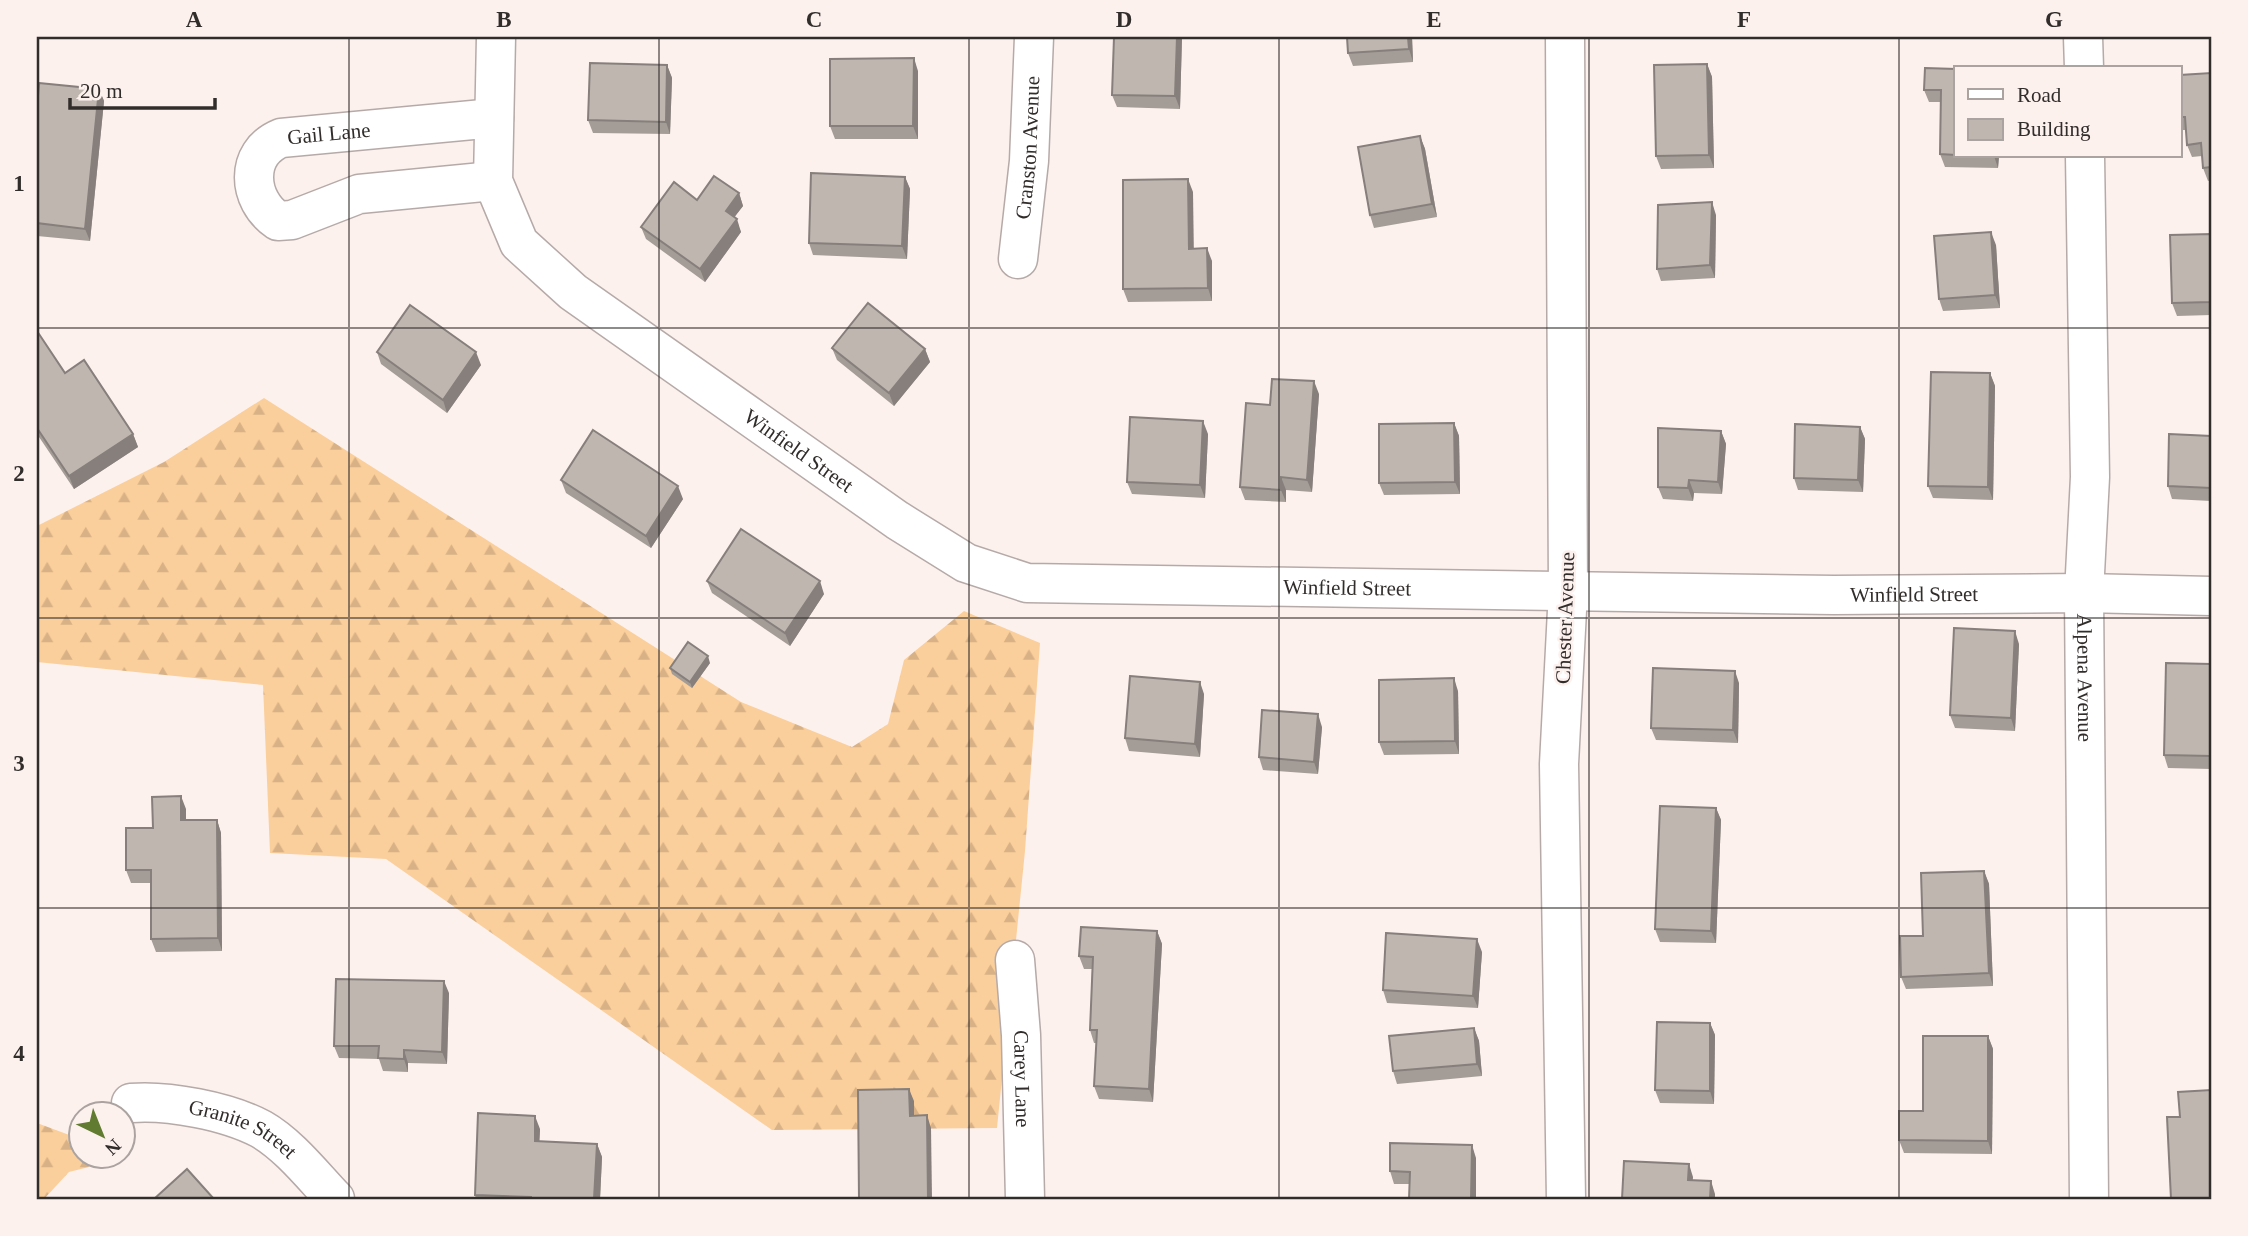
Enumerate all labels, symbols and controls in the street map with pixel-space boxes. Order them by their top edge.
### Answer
text: A [186,7,203,32]
text: B [496,7,512,32]
text: C [806,7,822,32]
text: D [1116,7,1132,32]
text: E [1426,7,1442,32]
text: F [1737,7,1751,32]
text: G [2045,7,2063,32]
scale bar [70,66,215,110]
legend [1954,66,2182,158]
street label: Cranston Avenue [1011,75,1044,220]
text: 20 m [80,79,123,103]
text: Road [2017,83,2062,107]
text: Building [2017,117,2091,141]
street label: Gail Lane [286,118,371,149]
text: 1 [13,171,25,196]
street label: Winfield Street [739,404,858,498]
text: 2 [13,461,25,486]
street label: Chester Avenue [1551,552,1579,684]
street label: Winfield Street [1283,575,1411,601]
street label: Winfield Street [1850,582,1978,607]
street label: Alpena Avenue [2072,613,2097,742]
text: 3 [13,751,25,776]
street label: Carey Lane [1009,1030,1035,1128]
text: 4 [13,1041,25,1066]
street label: Granite Street [187,1095,302,1163]
north arrow [66,1100,136,1170]
text: N [101,1135,125,1160]

